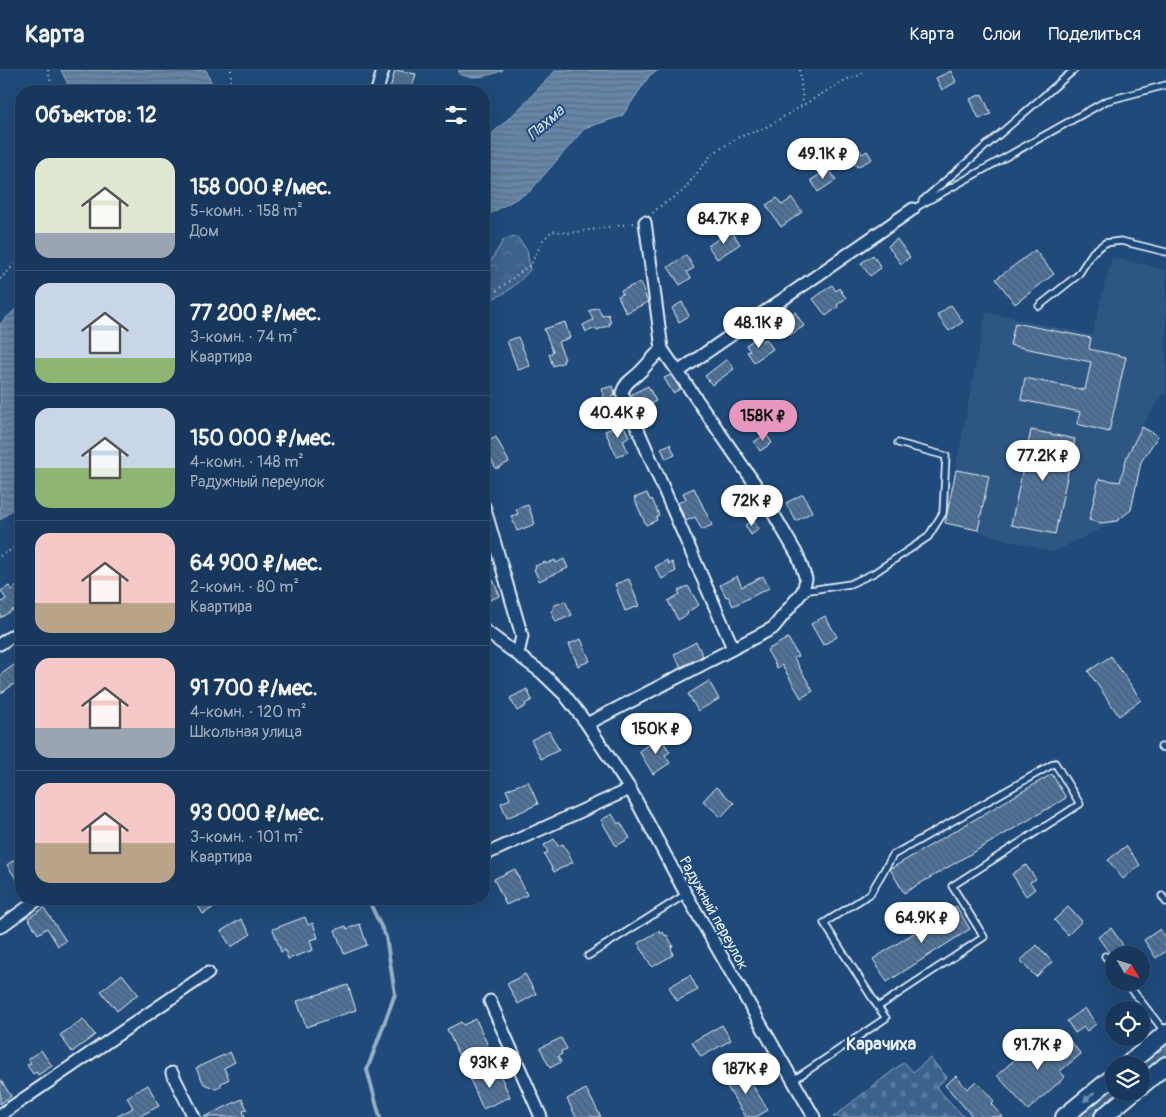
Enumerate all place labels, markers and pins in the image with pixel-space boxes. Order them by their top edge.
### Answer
pin: 49.1K ₽ [777,138,869,180]
pin: 84.7K ₽ [678,202,770,245]
pin: 48.1K ₽ [713,306,805,349]
pin: 40.4K ₽ [572,396,664,439]
pin: 158K ₽ [722,400,804,442]
pin: 77.2K ₽ [997,440,1089,482]
pin: 72K ₽ [717,484,787,527]
pin: 150K ₽ [615,712,697,755]
pin: 64.9K ₽ [876,902,968,944]
pin: 91.7K ₽ [992,1028,1084,1071]
pin: 93K ₽ [455,1046,525,1089]
pin: 187K ₽ [705,1052,787,1095]

